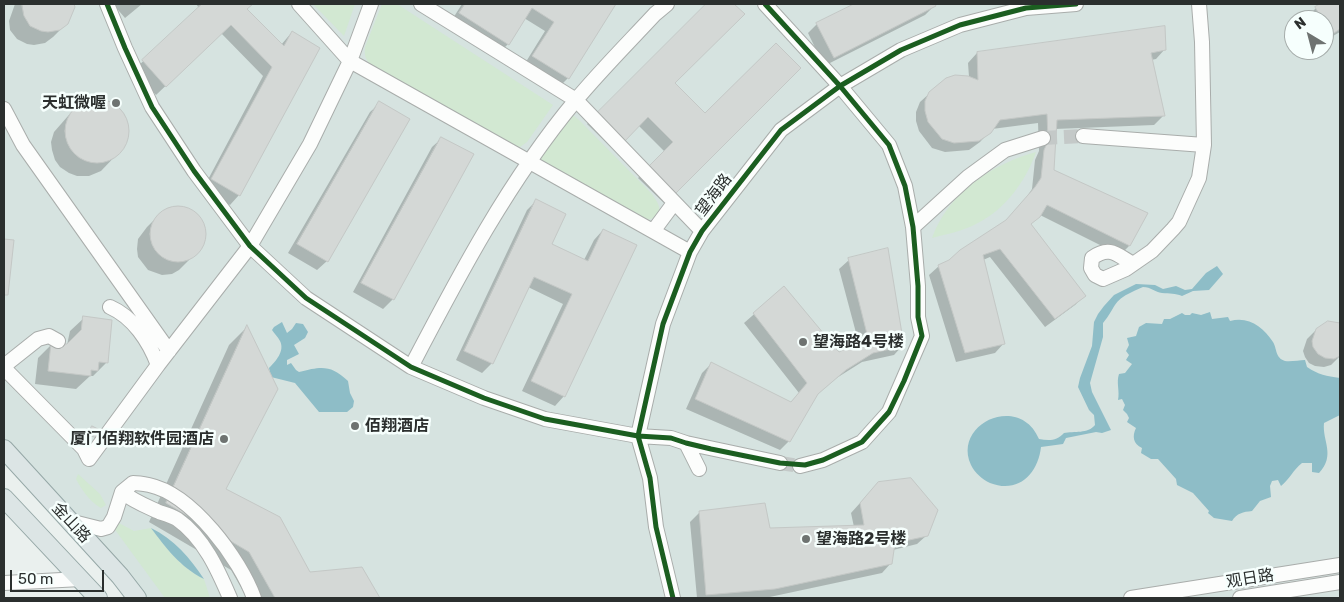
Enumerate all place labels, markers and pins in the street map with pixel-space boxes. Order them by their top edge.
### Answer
place label: 天虹微喔 [42,93,106,113]
marker: 天虹微喔 [110,97,122,109]
place label: 望海路4号楼 [813,332,904,352]
marker: 望海路4号楼 [797,336,809,348]
place label: 佰翔酒店 [365,416,429,436]
marker: 佰翔酒店 [349,420,361,432]
place label: 厦门佰翔软件园酒店 [70,429,214,449]
marker: 厦门佰翔软件园酒店 [218,433,230,445]
place label: 望海路2号楼 [816,529,906,549]
marker: 望海路2号楼 [800,533,812,545]

